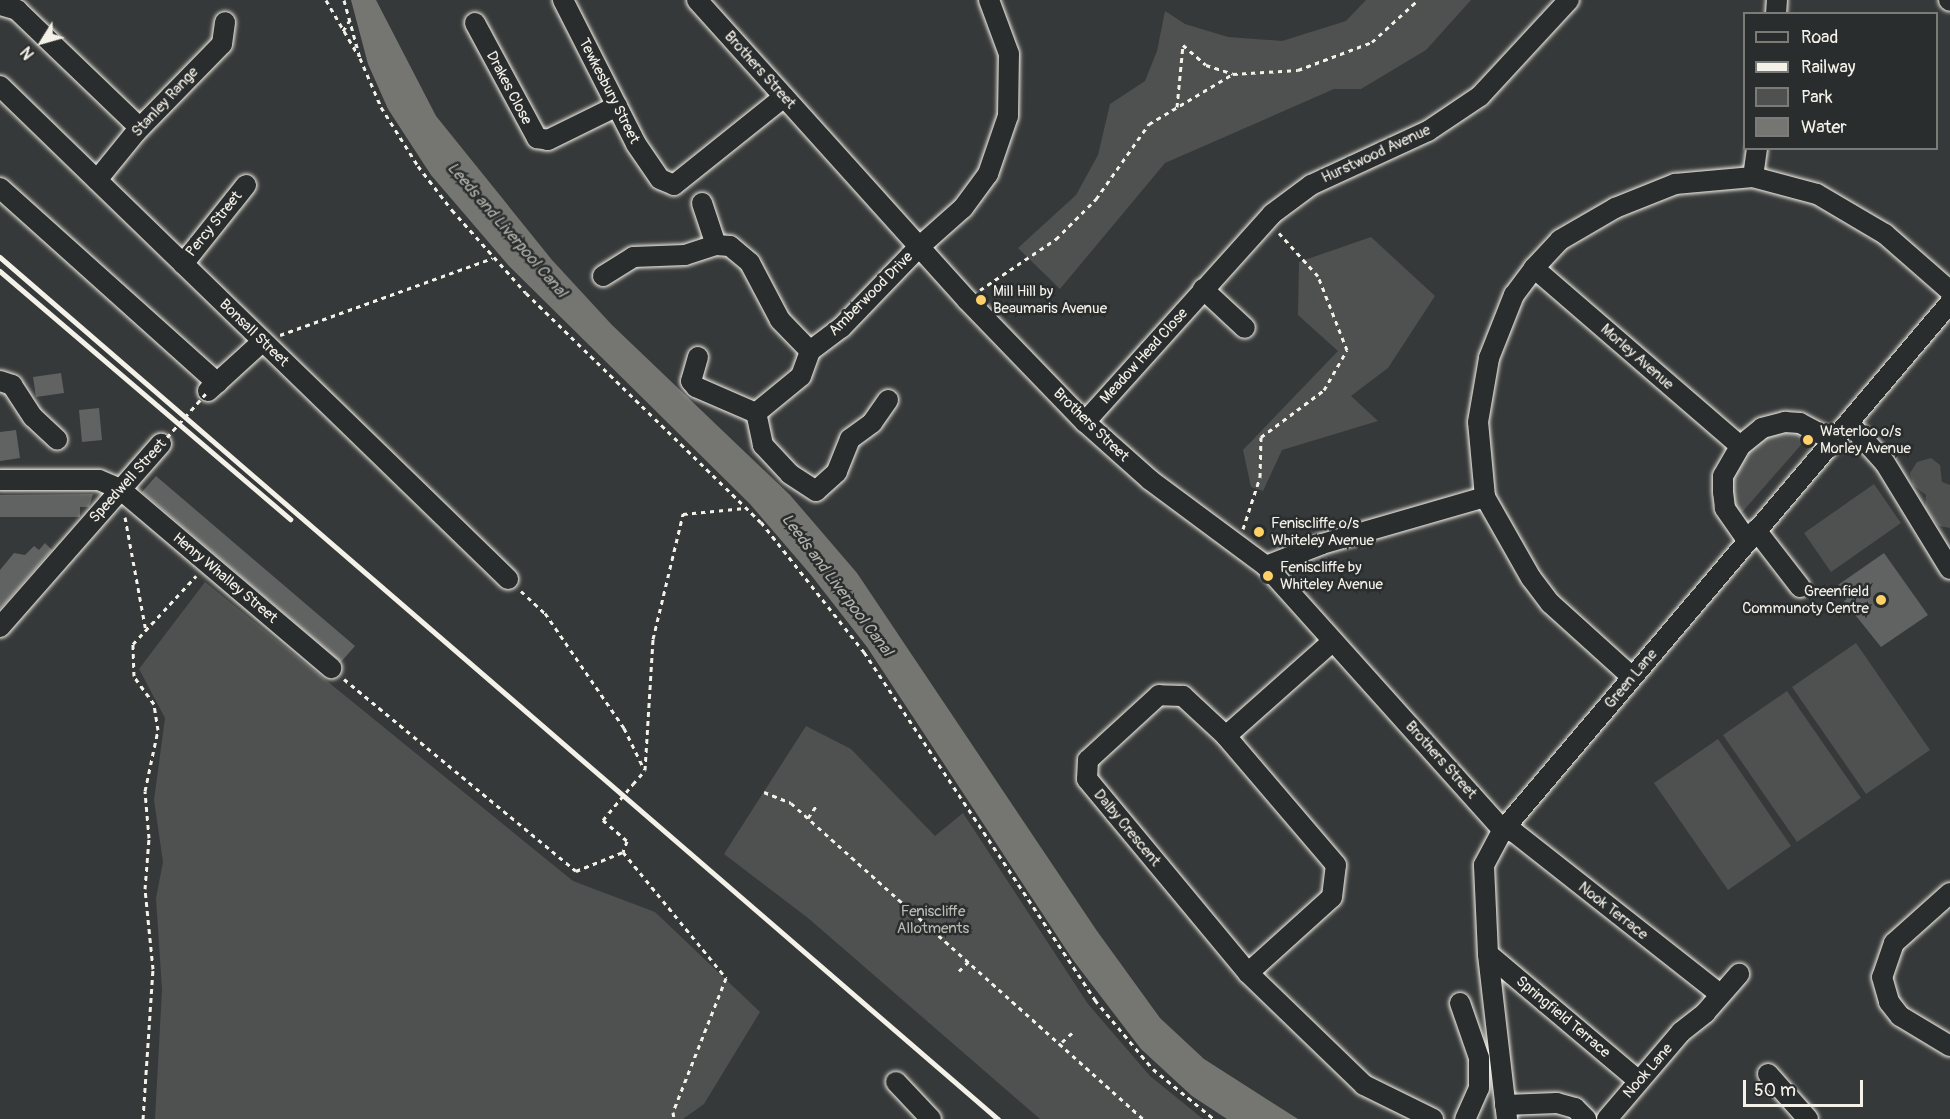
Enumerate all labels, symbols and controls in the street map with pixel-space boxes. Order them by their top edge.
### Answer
north arrow [12,12,72,72]
legend [1743,12,1938,150]
text: Road [1801,26,1838,49]
street label: Brothers Street [721,28,799,112]
street label: Tewkesbury Street [575,35,643,147]
text: N [16,42,39,63]
street label: Drakes Close [482,48,536,128]
text: Railway [1801,56,1856,79]
street label: Stanley Range [128,63,202,141]
text: Park [1801,86,1833,109]
text: Water [1801,116,1847,139]
street label: Hurstwood Avenue [1319,121,1433,187]
water label: Leeds and Liverpool Canal [443,158,571,302]
street label: Percy Street [182,188,246,260]
street label: Amberwood Drive [825,248,917,340]
place label: Mill Hill by Beaumaris Avenue [993,282,1107,317]
marker: Mill Hill by Beaumaris Avenue [974,293,988,307]
street label: Bonsall Street [216,295,292,371]
street label: Meadow Head Close [1096,305,1192,407]
street label: Morley Avenue [1597,320,1677,394]
street label: Brothers Street [1049,384,1133,466]
place label: Waterloo o/s Morley Avenue [1820,422,1911,457]
marker: Waterloo o/s Morley Avenue [1801,433,1815,447]
street label: Speedwell Street [86,435,170,527]
water label: Leeds and Liverpool Canal [777,510,897,660]
place label: Feniscliffe o/s Whiteley Avenue [1271,514,1374,549]
marker: Feniscliffe o/s Whiteley Avenue [1252,525,1266,539]
street label: Henry Whalley Street [169,529,281,627]
place label: Feniscliffe by Whiteley Avenue [1280,558,1383,593]
marker: Feniscliffe by Whiteley Avenue [1261,569,1275,583]
place label: Greenfield Communoty Centre [1742,582,1869,617]
marker: Greenfield Communoty Centre [1874,593,1888,607]
street label: Green Lane [1601,646,1661,712]
street label: Brothers Street [1402,718,1480,802]
street label: Dalby Crescent [1090,786,1164,870]
street label: Nook Terrace [1575,878,1651,944]
park label: Feniscliffe Allotments [897,902,969,937]
street label: Springfield Terrace [1512,972,1614,1062]
street label: Nook Lane [1619,1040,1677,1102]
scale bar [1746,1068,1866,1106]
text: 50 m [1754,1079,1796,1102]

